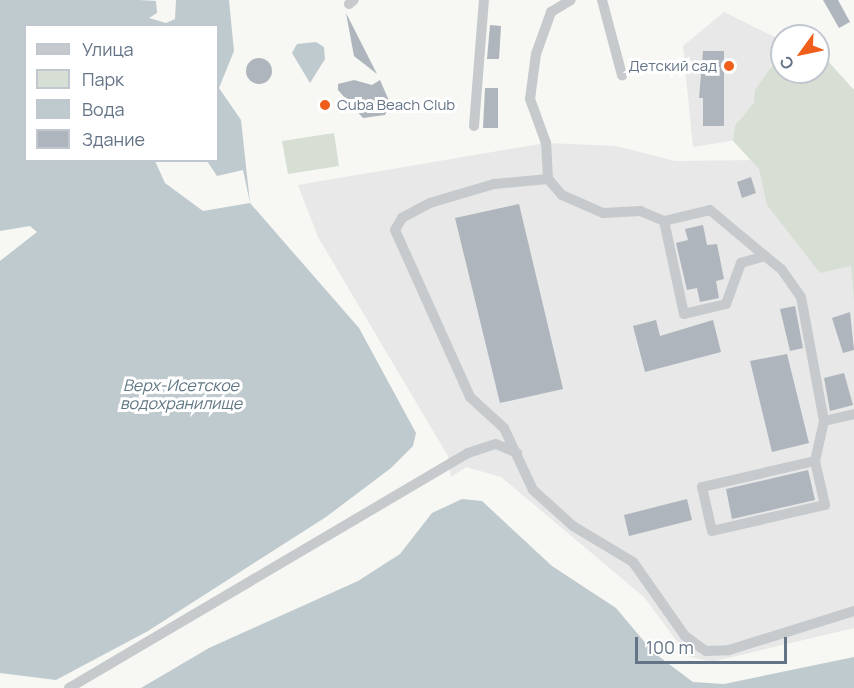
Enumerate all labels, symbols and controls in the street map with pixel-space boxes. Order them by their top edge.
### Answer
legend [24,24,219,162]
north arrow [770,24,830,84]
text: Улица [82,37,134,61]
text: С [774,52,799,74]
place label: Детский сад [628,57,717,75]
marker: Детский сад [722,59,736,73]
text: Парк [82,67,124,91]
place label: Cuba Beach Club [337,96,455,114]
text: Вода [82,97,124,121]
marker: Cuba Beach Club [318,98,332,112]
text: Здание [82,127,145,151]
water label: Верх-Исетское водохранилище [120,375,242,413]
scale bar [638,625,790,663]
text: 100 m [646,635,694,659]

